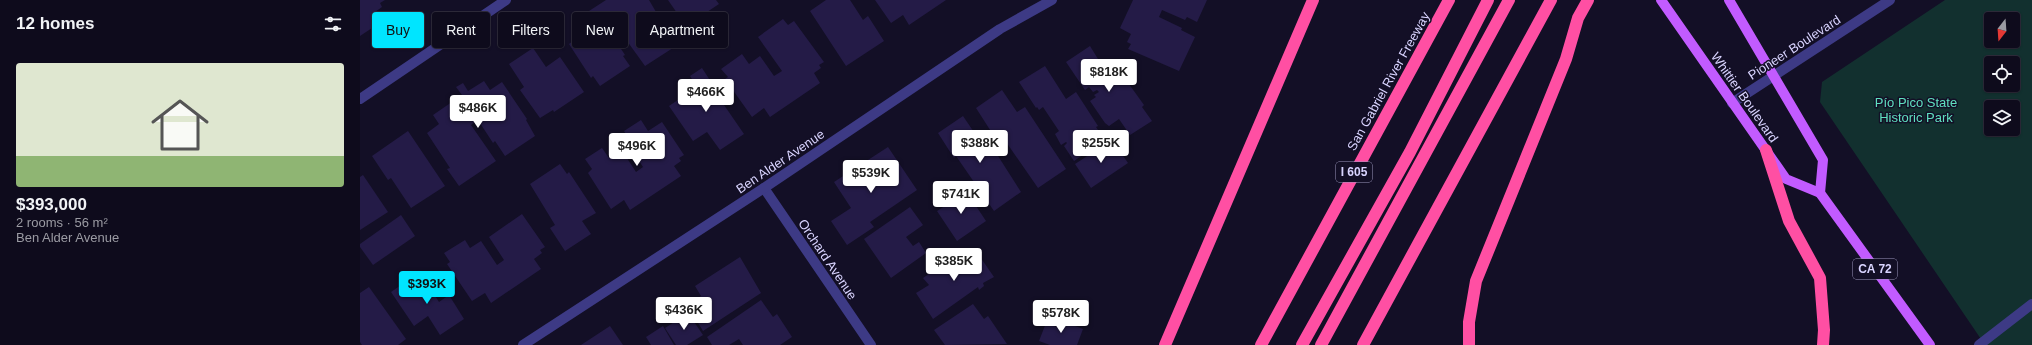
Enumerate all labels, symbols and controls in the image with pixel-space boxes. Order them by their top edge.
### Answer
street label: San Gabriel River Freeway [1344,9,1433,153]
chip: Buy [372,12,424,48]
chip: Rent [432,12,490,48]
chip: Filters [498,12,564,48]
chip: New [572,12,628,48]
chip: Apartment [636,12,728,48]
street label: Pioneer Boulevard [1745,12,1843,83]
north arrow [1984,12,2020,48]
map controls [1984,12,2020,136]
icon: filters [322,13,344,35]
text: 12 homes [16,14,94,33]
street label: Whittier Boulevard [1708,49,1781,145]
button: locate [1984,56,2020,92]
pin: $818K [1081,59,1137,93]
text: $818K [1090,64,1128,79]
pin: $466K [678,79,734,113]
text: $466K [687,84,725,99]
icon: home [144,89,216,161]
pin: $486K [450,95,506,129]
park label: Pío Pico State Historic Park [1875,95,1957,125]
text: $486K [459,100,497,115]
button: layers [1984,100,2020,136]
street label: Ben Alder Avenue [733,126,827,196]
pin: $388K [952,130,1008,164]
pin: $255K [1073,130,1129,164]
pin: $496K [609,133,665,167]
text: $388K [961,135,999,150]
text: $255K [1082,135,1120,150]
text: $496K [618,138,656,153]
pin: $539K [843,160,899,194]
road number: I 605 [1336,162,1372,182]
text: $539K [852,165,890,180]
pin: $741K [933,181,989,215]
text: $741K [942,186,980,201]
text: $393,000 [16,195,87,214]
text: 2 rooms · 56 m² [16,215,108,230]
street label: Orchard Avenue [795,216,860,302]
text: Ben Alder Avenue [16,230,119,245]
pin: $385K [926,248,982,282]
text: $385K [935,253,973,268]
road number: CA 72 [1853,259,1897,279]
pin: $393K [399,271,455,305]
text: $393K [408,276,446,291]
pin: $436K [656,297,712,331]
pin: $578K [1033,300,1089,334]
text: $436K [665,302,703,317]
text: $578K [1042,305,1080,320]

